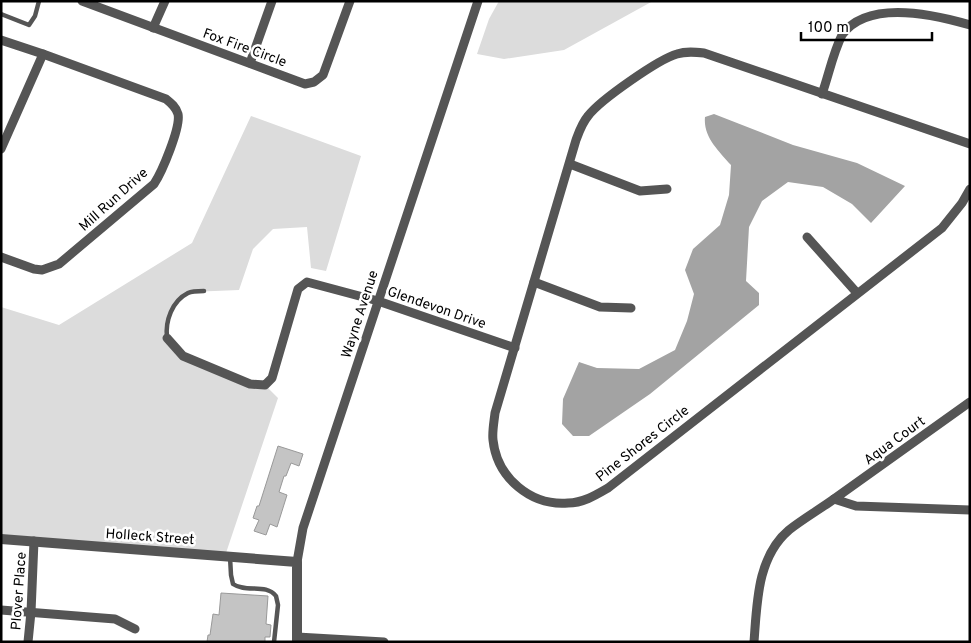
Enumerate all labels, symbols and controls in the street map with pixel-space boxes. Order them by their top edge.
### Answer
scale bar [801,10,932,42]
text: 100 m [808,19,849,38]
street label: Fox Fire Circle [200,25,289,71]
street label: Mill Run Drive [76,165,152,235]
street label: Wayne Avenue [338,268,383,361]
street label: Glendevon Drive [385,284,488,333]
street label: Pine Shores Circle [593,402,693,486]
street label: Aqua Court [861,413,929,469]
street label: Holleck Street [105,526,195,549]
street label: Plover Place [8,551,31,631]

